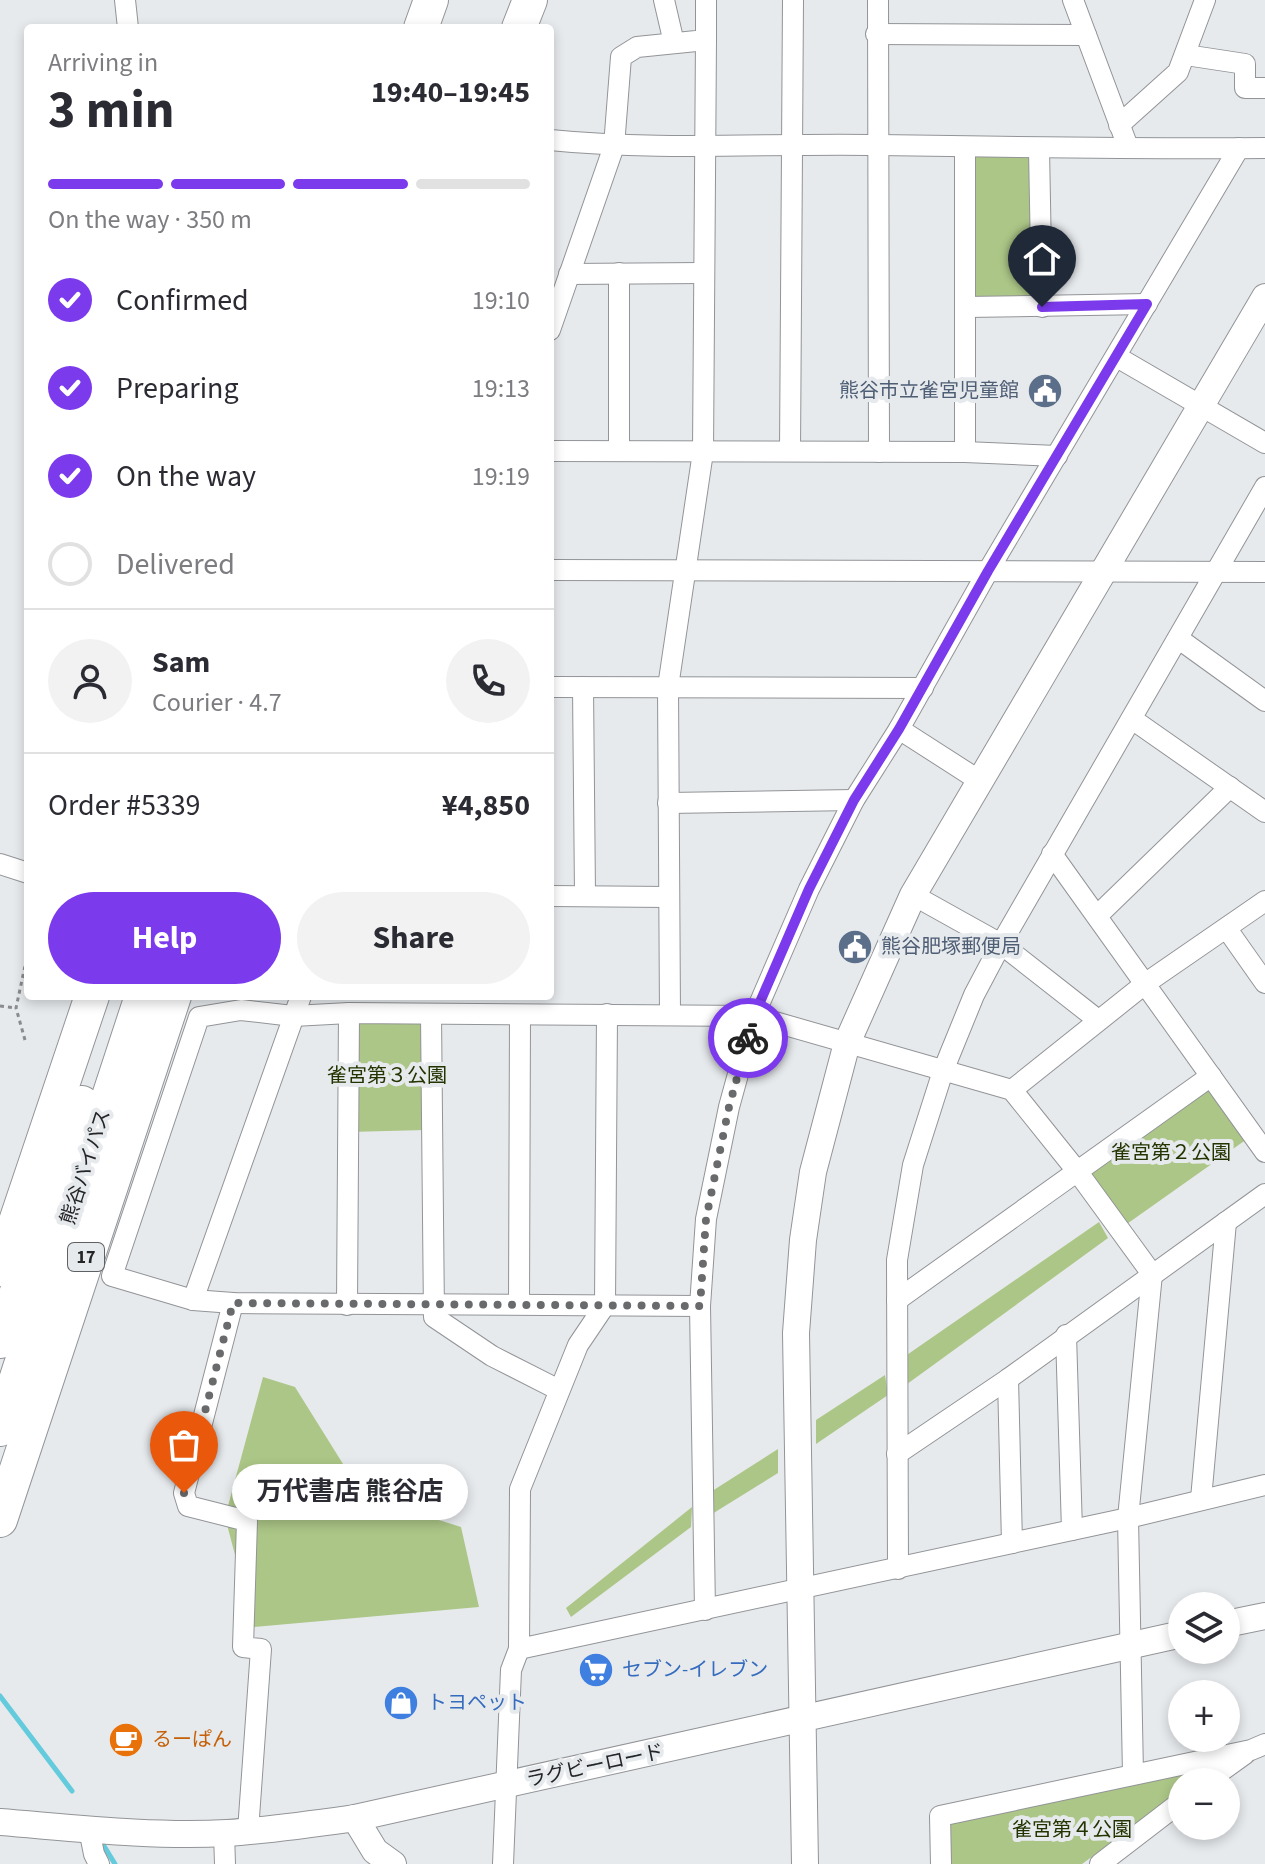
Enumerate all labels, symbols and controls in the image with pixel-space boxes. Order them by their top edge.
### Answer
text: Arriving in [48,44,158,81]
text: 19:40–19:45 [371,71,530,114]
text: 3 min [48,74,175,148]
text: On the way · 350 m [48,201,252,238]
pin [1008,225,1076,307]
icon: home [1020,237,1064,281]
icon: check [48,278,92,322]
text: Confirmed [116,279,249,322]
text: 19:10 [472,282,530,319]
icon: check [48,366,92,410]
text: Preparing [116,367,239,410]
text: 19:13 [472,370,530,407]
public building icon: 熊谷市立雀宮児童館 [1026,372,1064,410]
place label: 熊谷市立雀宮児童館 [839,377,1019,405]
icon: check [48,454,92,498]
text: On the way [116,455,256,498]
text: 19:19 [472,458,530,495]
text: Delivered [116,543,235,586]
button: person [48,639,132,723]
button: phone [446,639,530,723]
text: Sam [152,641,210,684]
text: Courier · 4.7 [152,684,282,721]
text: Order #5339 [48,784,201,827]
text: ¥4,850 [442,784,530,827]
button: Help [48,892,281,984]
button: Share [297,892,530,984]
public building icon: 熊谷肥塚郵便局 [836,928,874,966]
place label: 熊谷肥塚郵便局 [881,933,1021,961]
courier [708,998,788,1078]
icon: bike [726,1016,770,1060]
park label: 雀宮第３公園 [327,1062,447,1090]
street label: 熊谷バイパス [54,1106,118,1228]
park label: 雀宮第２公園 [1111,1139,1231,1167]
road number: 17 [68,1243,104,1271]
pin [150,1411,218,1493]
icon: bag [162,1423,206,1467]
callout: 万代書店 熊谷店 [232,1465,468,1521]
text: 万代書店 熊谷店 [256,1473,444,1510]
map controls [1168,1592,1240,1840]
button: layers [1168,1592,1240,1664]
supermarket icon: セブン-イレブン [577,1651,615,1689]
place label: セブン-イレブン [622,1656,768,1684]
button: + [1168,1680,1240,1752]
shop icon: トヨペット [382,1684,420,1722]
place label: トヨペット [427,1689,527,1717]
cafe icon: るーぱん [107,1721,145,1759]
place label: るーぱん [152,1726,232,1754]
street label: ラグビーロード [524,1738,666,1794]
button: − [1168,1768,1240,1840]
park label: 雀宮第４公園 [1012,1816,1132,1844]

